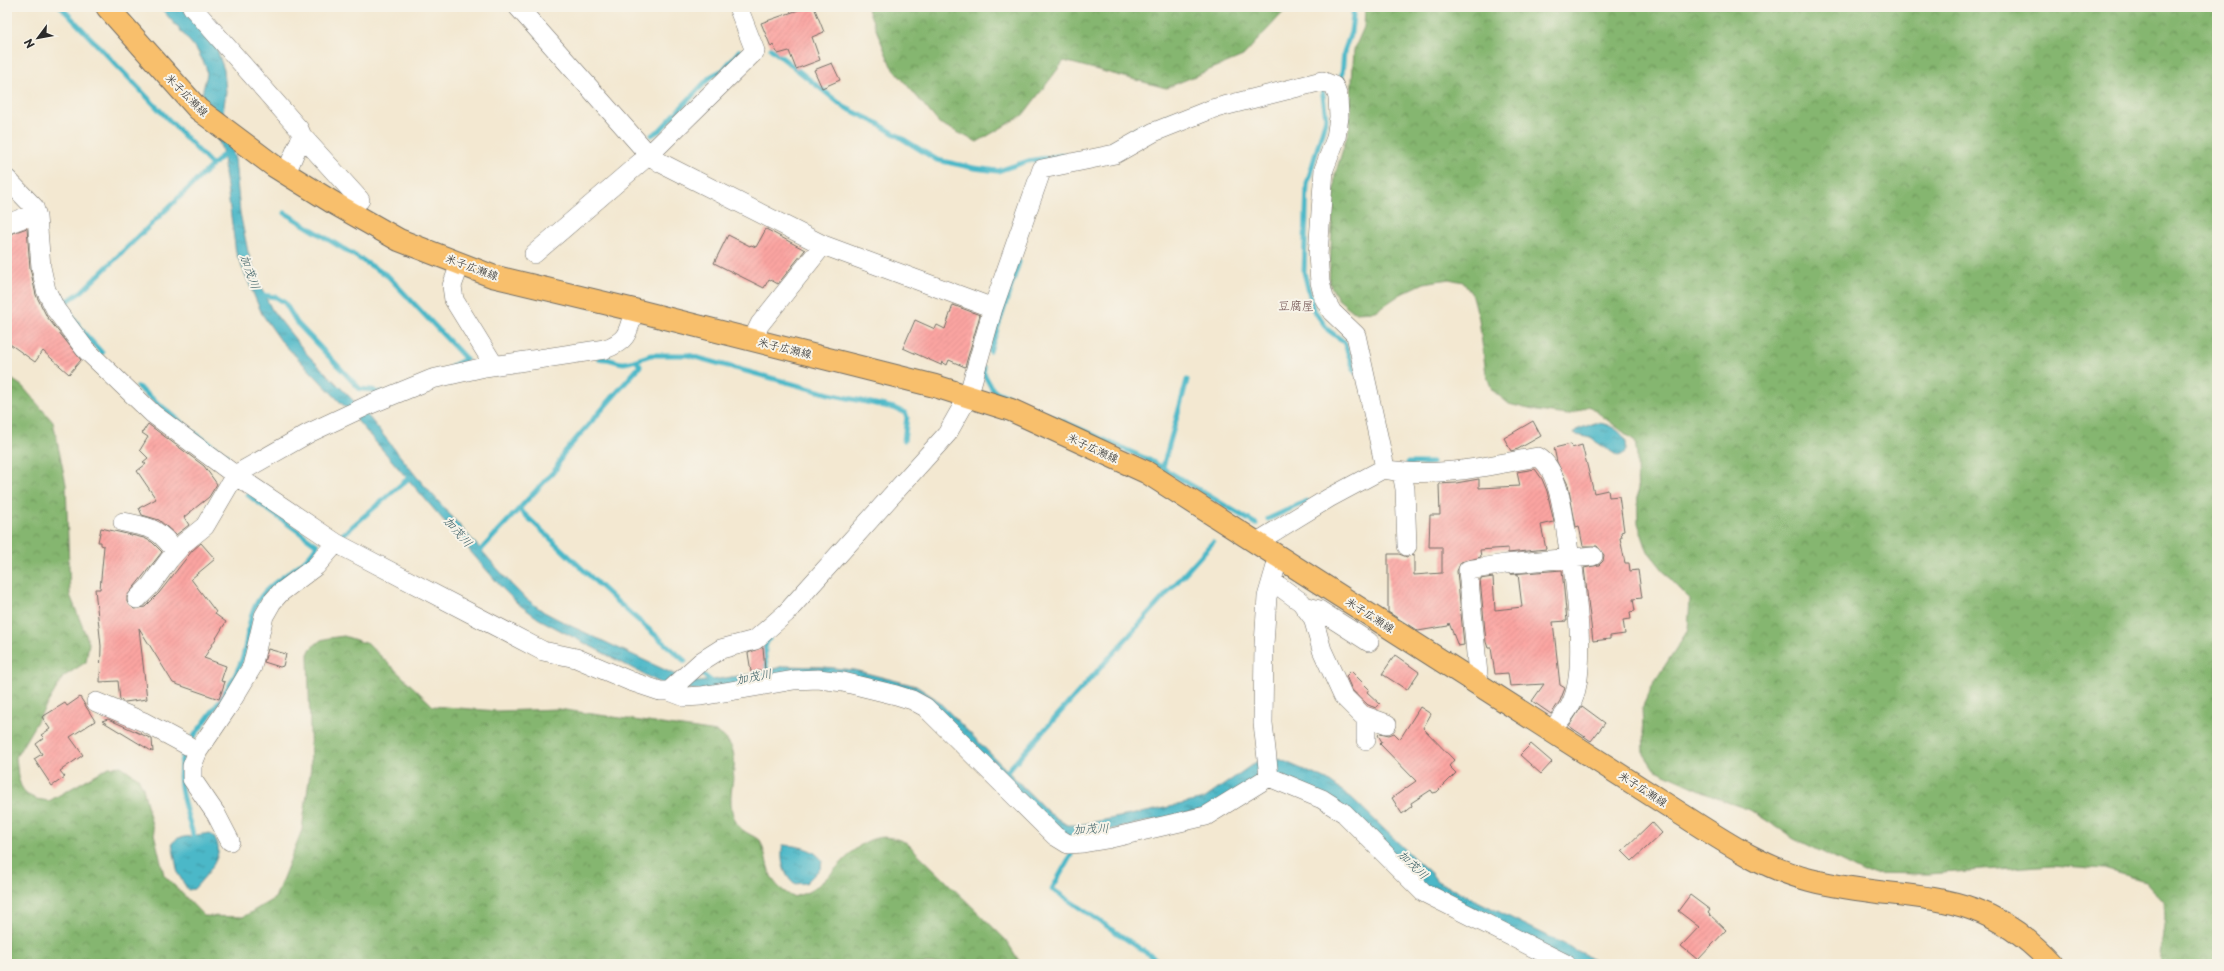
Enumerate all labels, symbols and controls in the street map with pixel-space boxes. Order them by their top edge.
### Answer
north arrow [18,18,58,58]
text: N [19,35,39,52]
street label: 米子広瀬線 [162,69,213,120]
street label: 米子広瀬線 [443,249,501,284]
water label: 加茂川 [237,252,265,292]
district label: 豆腐屋 [1278,296,1314,314]
street label: 米子広瀬線 [756,333,814,362]
street label: 米子広瀬線 [1065,428,1122,467]
water label: 加茂川 [440,512,477,551]
street label: 米子広瀬線 [1343,592,1398,637]
water label: 加茂川 [734,664,773,688]
street label: 米子広瀬線 [1616,766,1671,811]
water label: 加茂川 [1072,818,1109,838]
water label: 加茂川 [1394,845,1433,883]

